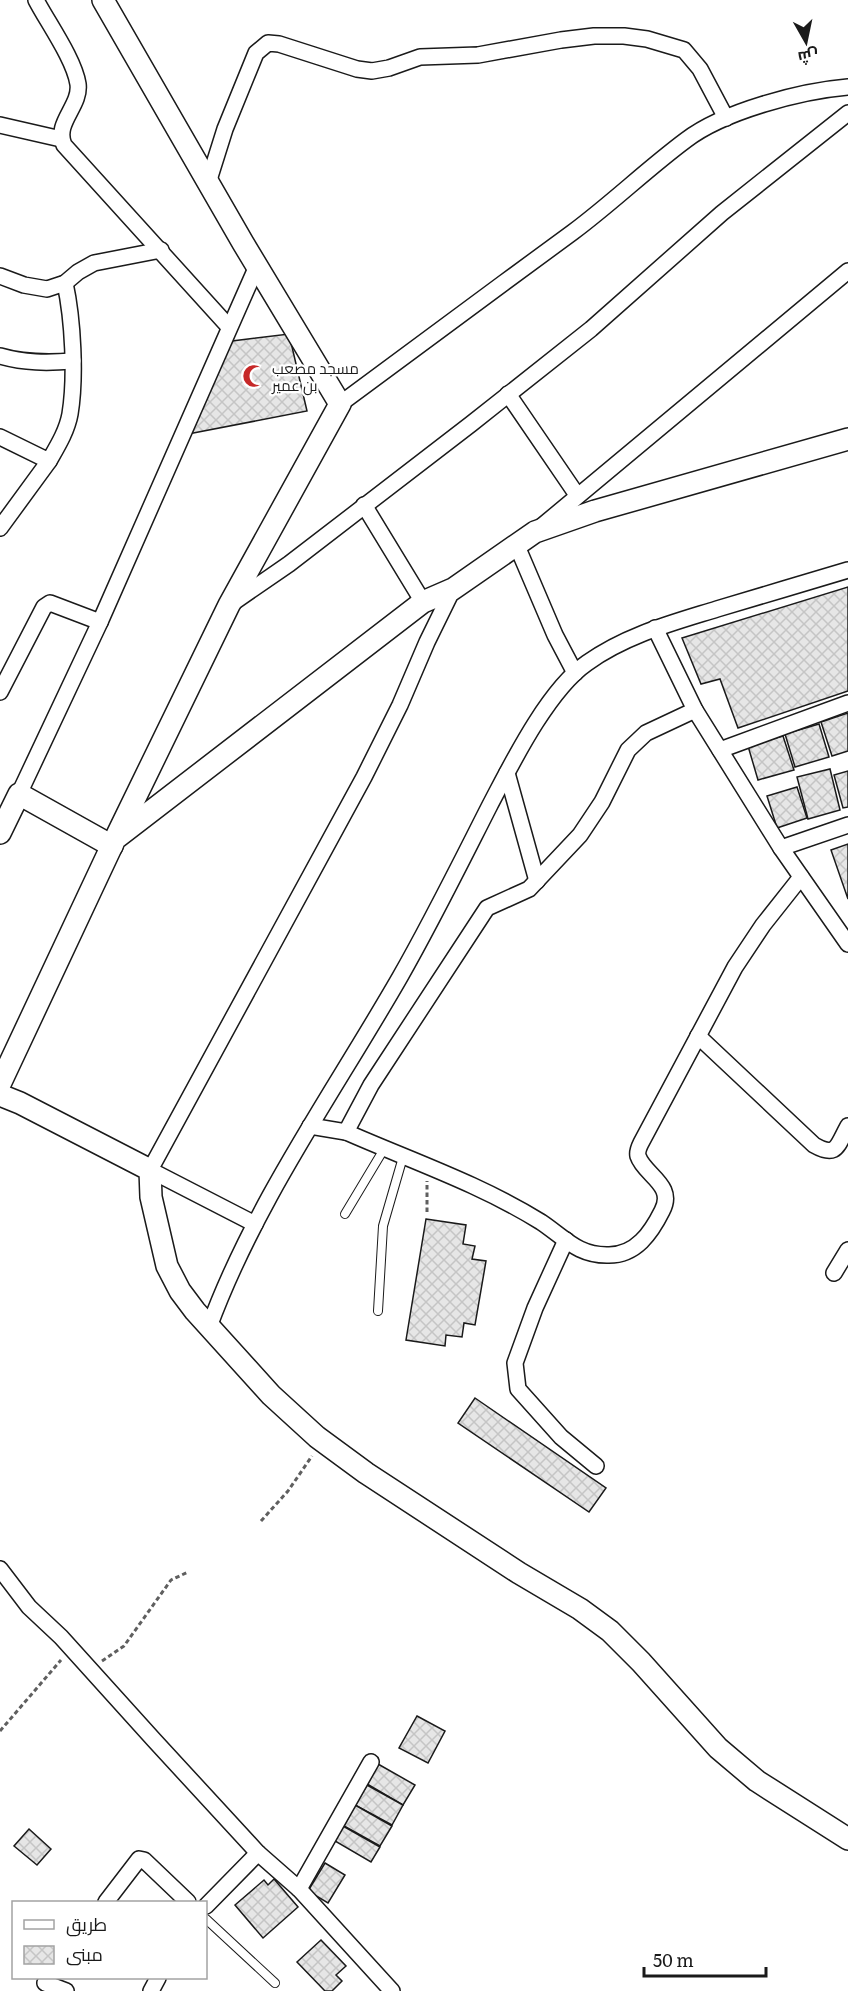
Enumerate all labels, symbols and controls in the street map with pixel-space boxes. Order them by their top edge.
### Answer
north arrow [776,12,836,72]
text: ش [796,44,821,71]
place label: مسجد مصعب بن عمير [271,356,359,396]
mosque icon: مسجد مصعب بن عمير [241,363,267,389]
legend [12,1901,207,1979]
text: طريق [66,1910,107,1937]
text: مبنى [66,1940,103,1967]
scale bar [644,1940,766,1978]
text: 50 m [653,1946,694,1973]

